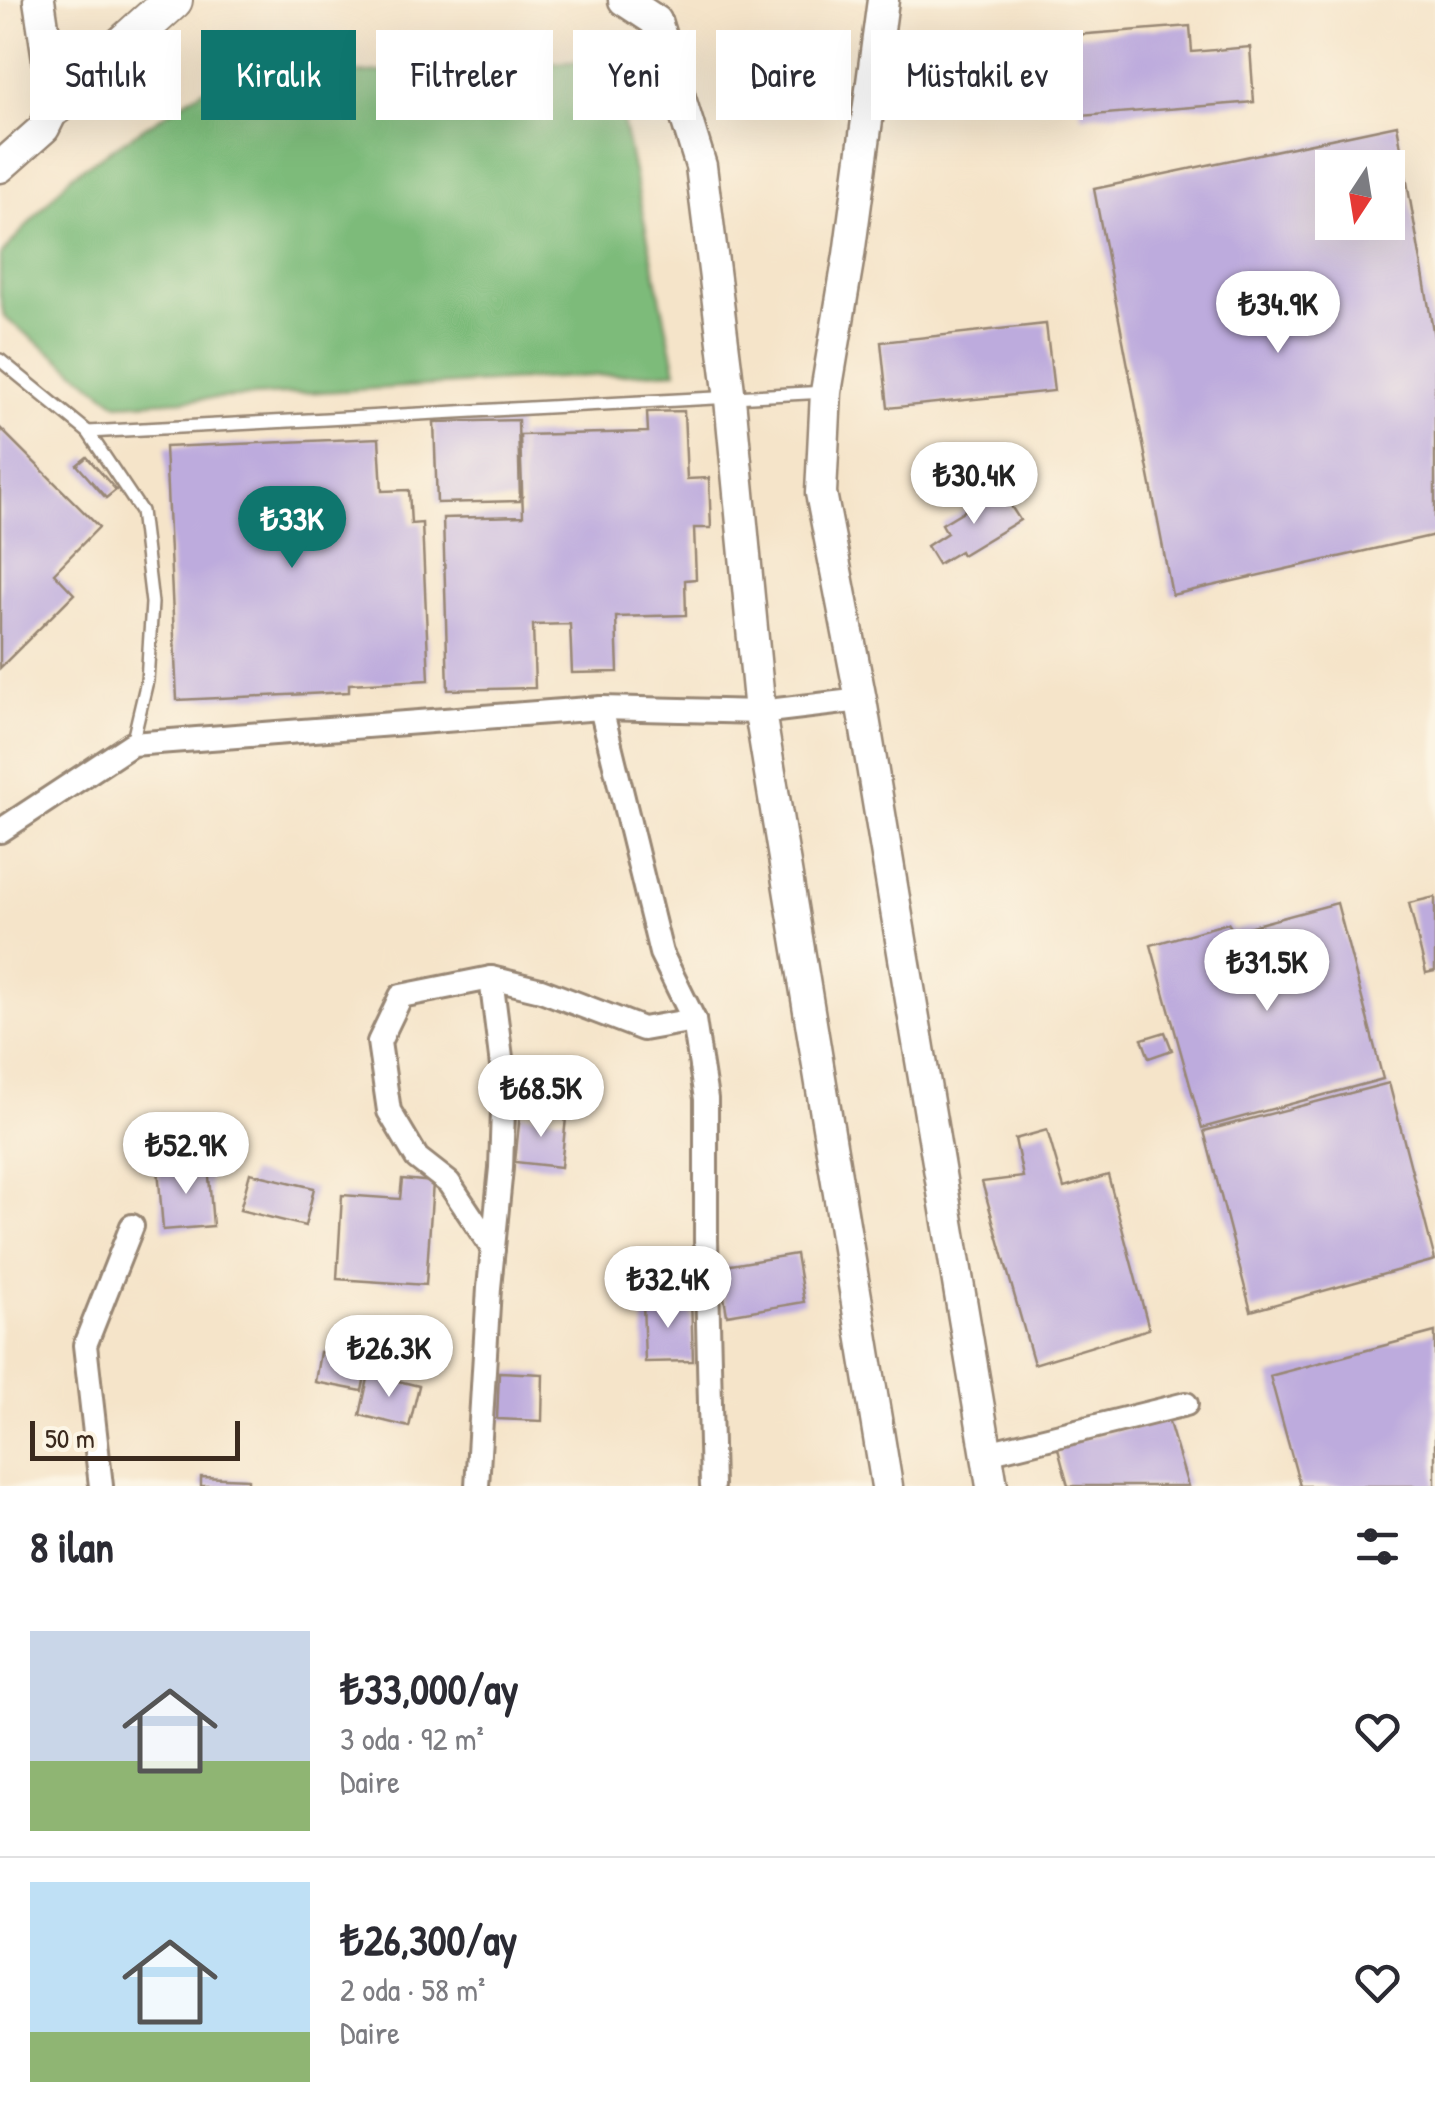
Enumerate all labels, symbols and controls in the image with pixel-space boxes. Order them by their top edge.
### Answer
chip: Satılık [30,30,181,120]
chip: Kiralık [201,30,356,120]
chip: Filtreler [376,30,553,120]
chip: Yeni [573,30,696,120]
chip: Daire [716,30,851,120]
chip: Müstakil ev [871,30,1083,120]
north arrow [1315,150,1405,240]
map controls [1315,150,1405,240]
pin: ₺34.9K [1197,271,1359,356]
text: ₺34.9K [1238,282,1318,325]
pin: ₺30.4K [893,442,1055,527]
text: ₺30.4K [933,453,1015,496]
pin: ₺33K [233,486,351,571]
text: ₺33K [260,497,324,540]
pin: ₺31.5K [1186,929,1348,1014]
text: ₺31.5K [1226,940,1308,983]
pin: ₺68.5K [460,1055,622,1140]
text: ₺68.5K [500,1066,582,1109]
pin: ₺52.9K [105,1112,267,1197]
text: ₺52.9K [145,1123,227,1166]
pin: ₺32.4K [587,1246,749,1331]
text: ₺32.4K [626,1257,710,1300]
pin: ₺26.3K [308,1315,470,1400]
text: ₺26.3K [347,1326,431,1369]
scale bar [30,1416,240,1460]
text: 50 m [45,1419,95,1457]
text: 8 ilan [30,1518,114,1575]
icon: filters [1350,1519,1405,1574]
text: ₺33,000/ay [340,1660,519,1717]
icon: home [110,1671,230,1791]
icon: heart [1350,1704,1405,1759]
text: 3 oda · 92 m² [340,1717,484,1760]
text: Daire [340,1760,400,1803]
text: ₺26,300/ay [340,1911,517,1968]
icon: home [110,1922,230,2042]
icon: heart [1350,1955,1405,2010]
text: 2 oda · 58 m² [340,1968,485,2011]
text: Daire [340,2011,400,2054]

